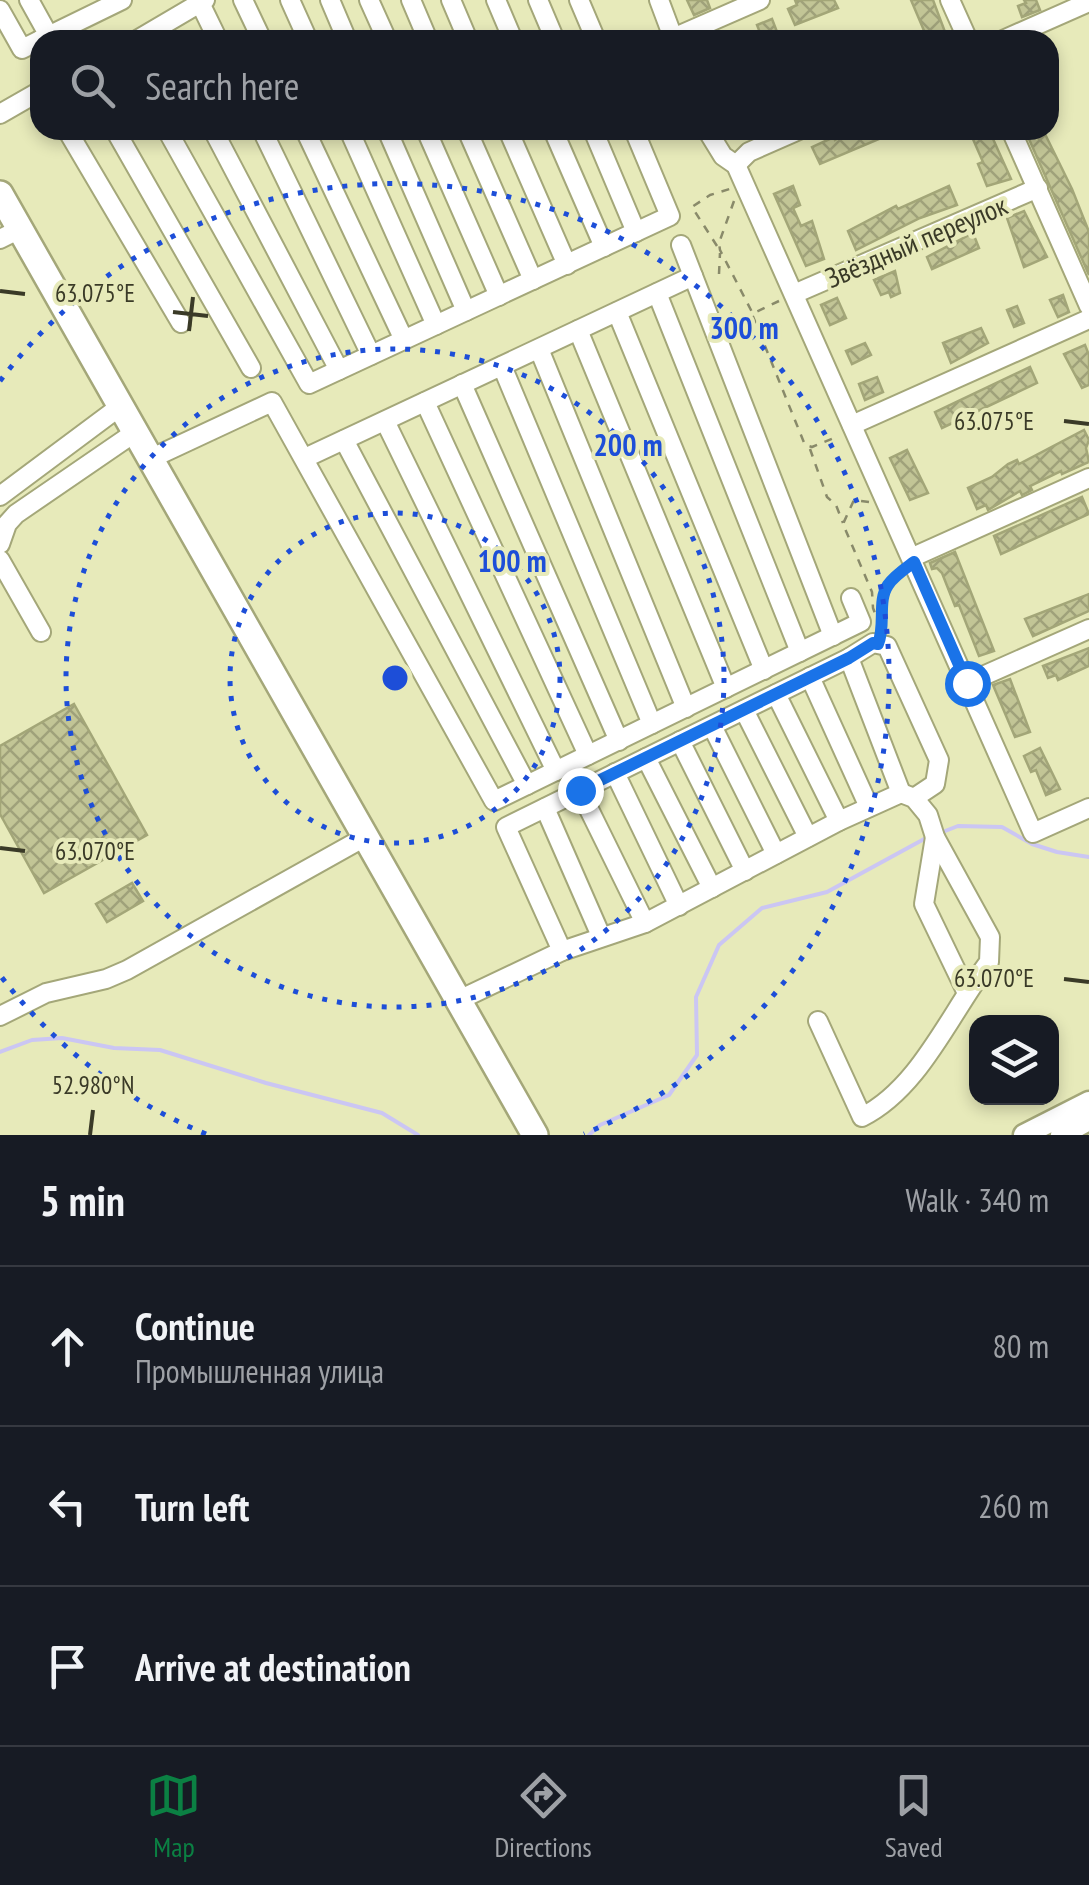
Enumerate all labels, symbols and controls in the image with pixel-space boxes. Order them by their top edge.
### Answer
search box [30,30,1059,140]
icon: search [65,58,120,113]
text: Search here [145,61,299,110]
street label: Звёздный переулок [819,186,1013,296]
text: 63.075°E [55,277,135,309]
text: 300 m [709,308,779,347]
text: 63.075°E [954,405,1034,437]
text: 200 m [593,425,663,464]
text: 100 m [477,541,547,580]
centre of rings [377,660,413,696]
route start [945,661,991,707]
route end [558,768,604,814]
text: 63.070°E [55,835,135,867]
text: 63.070°E [954,962,1034,994]
map controls [969,1015,1059,1105]
button: layers [969,1015,1059,1105]
text: 52.980°N [52,1069,134,1101]
text: 5 min [40,1173,125,1228]
text: Walk · 340 m [905,1179,1049,1221]
text: Continue [135,1301,255,1350]
icon: ahead [40,1319,95,1374]
text: 80 m [993,1325,1049,1367]
text: Промышленная улица [135,1350,384,1392]
icon: left [40,1479,95,1534]
text: Turn left [135,1482,249,1531]
text: 260 m [978,1485,1049,1527]
icon: arrive [40,1639,95,1694]
text: Arrive at destination [135,1642,411,1691]
tab: Map [146,1768,201,1865]
tab: Directions [494,1768,592,1865]
tab: Saved [885,1768,943,1865]

